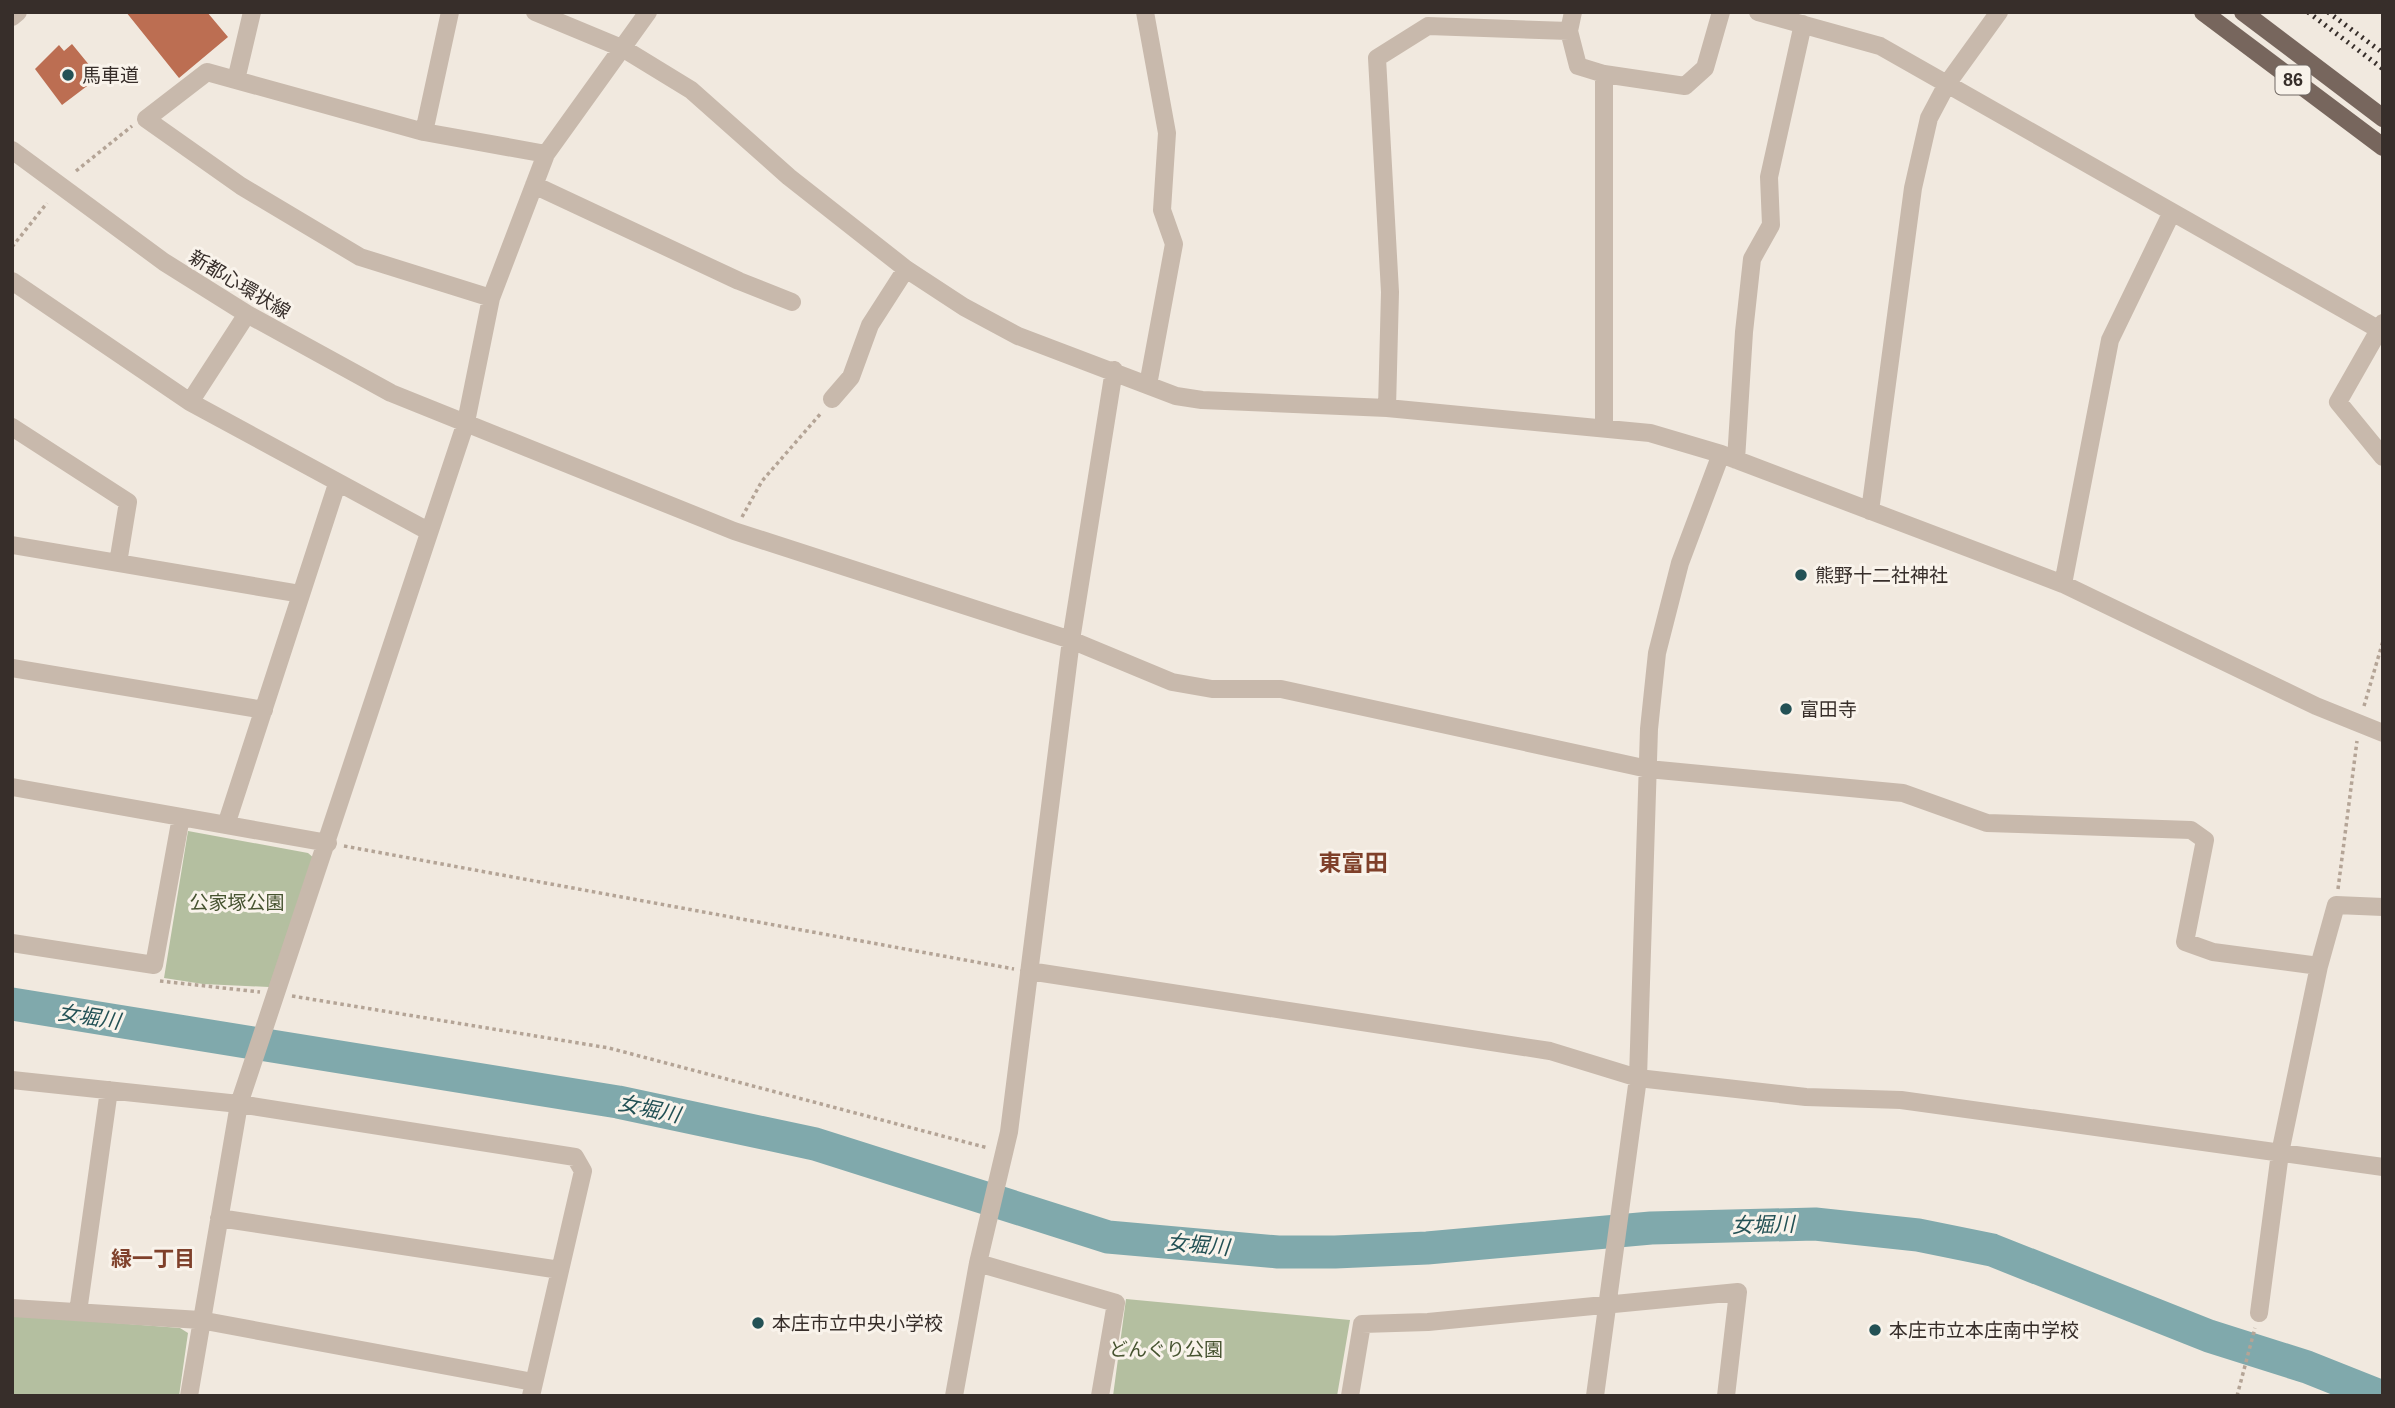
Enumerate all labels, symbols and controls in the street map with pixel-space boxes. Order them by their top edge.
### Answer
place label: 馬車道 [82,65,139,86]
road number: 86 [2276,66,2310,94]
marker: 馬車道 [60,67,76,83]
street label: 新都心環状線 [185,246,294,323]
place label: 熊野十二社神社 [1815,565,1948,586]
marker: 熊野十二社神社 [1793,567,1809,583]
place label: 富田寺 [1800,699,1857,720]
marker: 富田寺 [1778,701,1794,717]
district label: 東富田 [1319,850,1388,876]
park label: 公家塚公園 [189,892,285,913]
water label: 女堀川 [56,1000,124,1033]
water label: 女堀川 [616,1091,684,1127]
water label: 女堀川 [1731,1212,1797,1237]
water label: 女堀川 [1166,1230,1232,1259]
district label: 緑一丁目 [111,1247,195,1270]
place label: 本庄市立中央小学校 [772,1313,943,1334]
marker: 本庄市立中央小学校 [750,1315,766,1331]
place label: 本庄市立本庄南中学校 [1889,1320,2079,1341]
marker: 本庄市立本庄南中学校 [1867,1322,1883,1338]
park label: どんぐり公園 [1109,1339,1223,1360]

